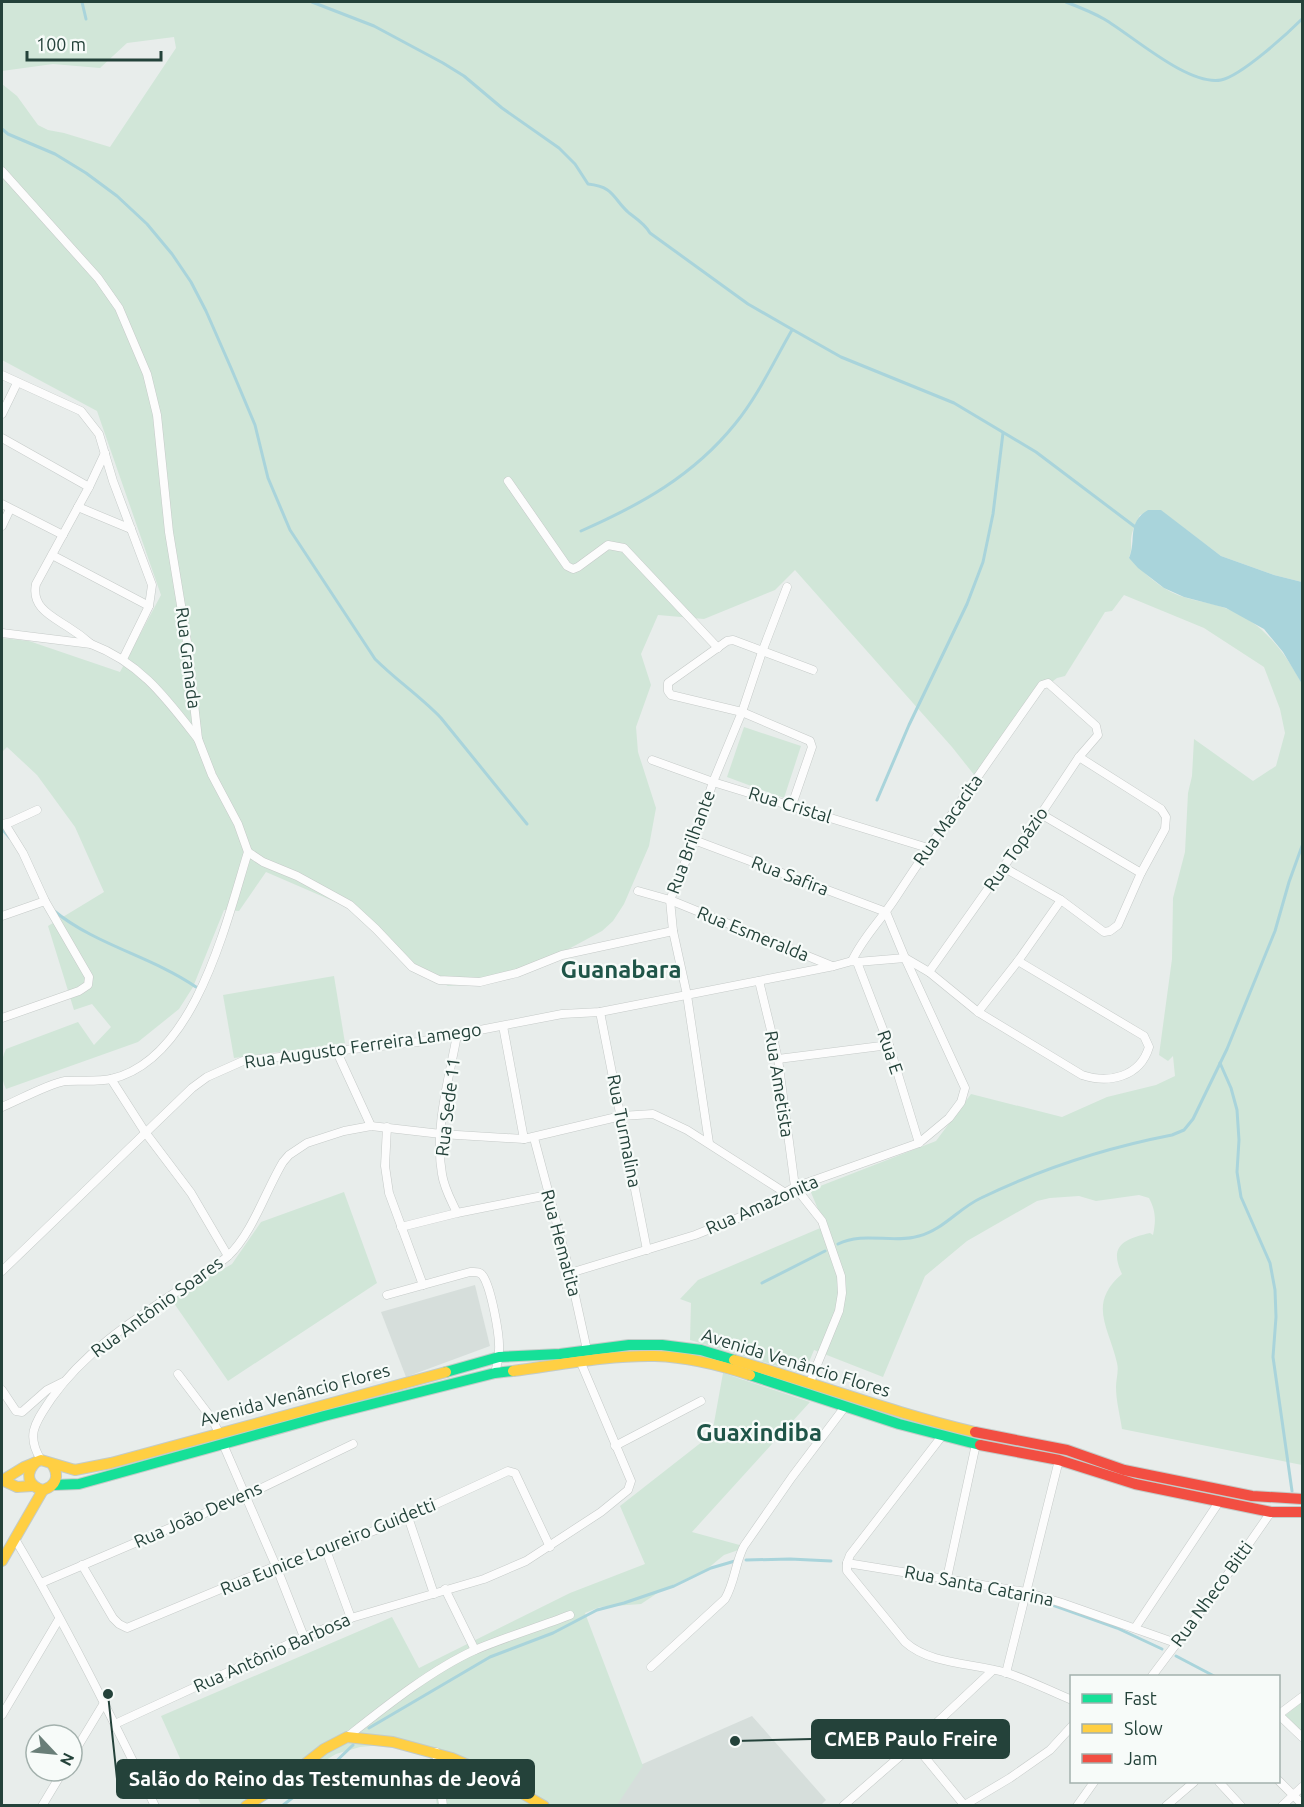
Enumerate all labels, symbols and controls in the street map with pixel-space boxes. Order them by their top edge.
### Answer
scale bar [27,24,160,62]
text: 100 m [36,34,86,54]
street label: Rua Granada [173,606,205,710]
street label: Rua Macacita [908,770,986,869]
street label: Rua Cristal [746,782,835,826]
street label: Rua Brilhante [662,787,718,896]
street label: Rua Topázio [979,803,1051,894]
street label: Rua Safira [749,851,832,899]
street label: Rua Esmeralda [695,902,812,965]
district label: Guanabara [561,956,681,983]
street label: Rua Augusto Ferreira Lamego [243,1018,483,1072]
street label: Rua E [874,1027,908,1076]
street label: Rua Ametista [762,1029,798,1139]
street label: Rua Sede 11 [431,1056,463,1157]
street label: Rua Turmalina [604,1073,646,1189]
street label: Rua Amazonita [702,1170,821,1238]
street label: Rua Hematita [538,1187,586,1298]
street label: Rua Antônio Soares [87,1252,226,1361]
street label: Avenida Venâncio Flores [700,1324,893,1400]
street label: Avenida Venâncio Flores [198,1359,392,1429]
district label: Guaxindiba [696,1419,822,1446]
street label: Rua João Devens [131,1477,265,1551]
street label: Rua Eunice Loureiro Guidetti [217,1494,438,1598]
street label: Rua Nheco Bitti [1166,1537,1256,1650]
street label: Rua Santa Catarina [903,1561,1055,1609]
street label: Rua Antônio Barbosa [190,1609,353,1696]
legend [1070,1675,1280,1783]
text: Fast [1124,1688,1157,1708]
text: Slow [1124,1718,1163,1738]
callout: CMEB Paulo Freire [812,1720,1009,1758]
north arrow [24,1723,84,1783]
text: CMEB Paulo Freire [824,1727,998,1750]
text: Jam [1124,1748,1158,1768]
text: N [57,1750,78,1769]
callout: Salão do Reino das Testemunhas de Jeová [117,1760,534,1798]
text: Salão do Reino das Testemunhas de Jeová [129,1767,521,1790]

